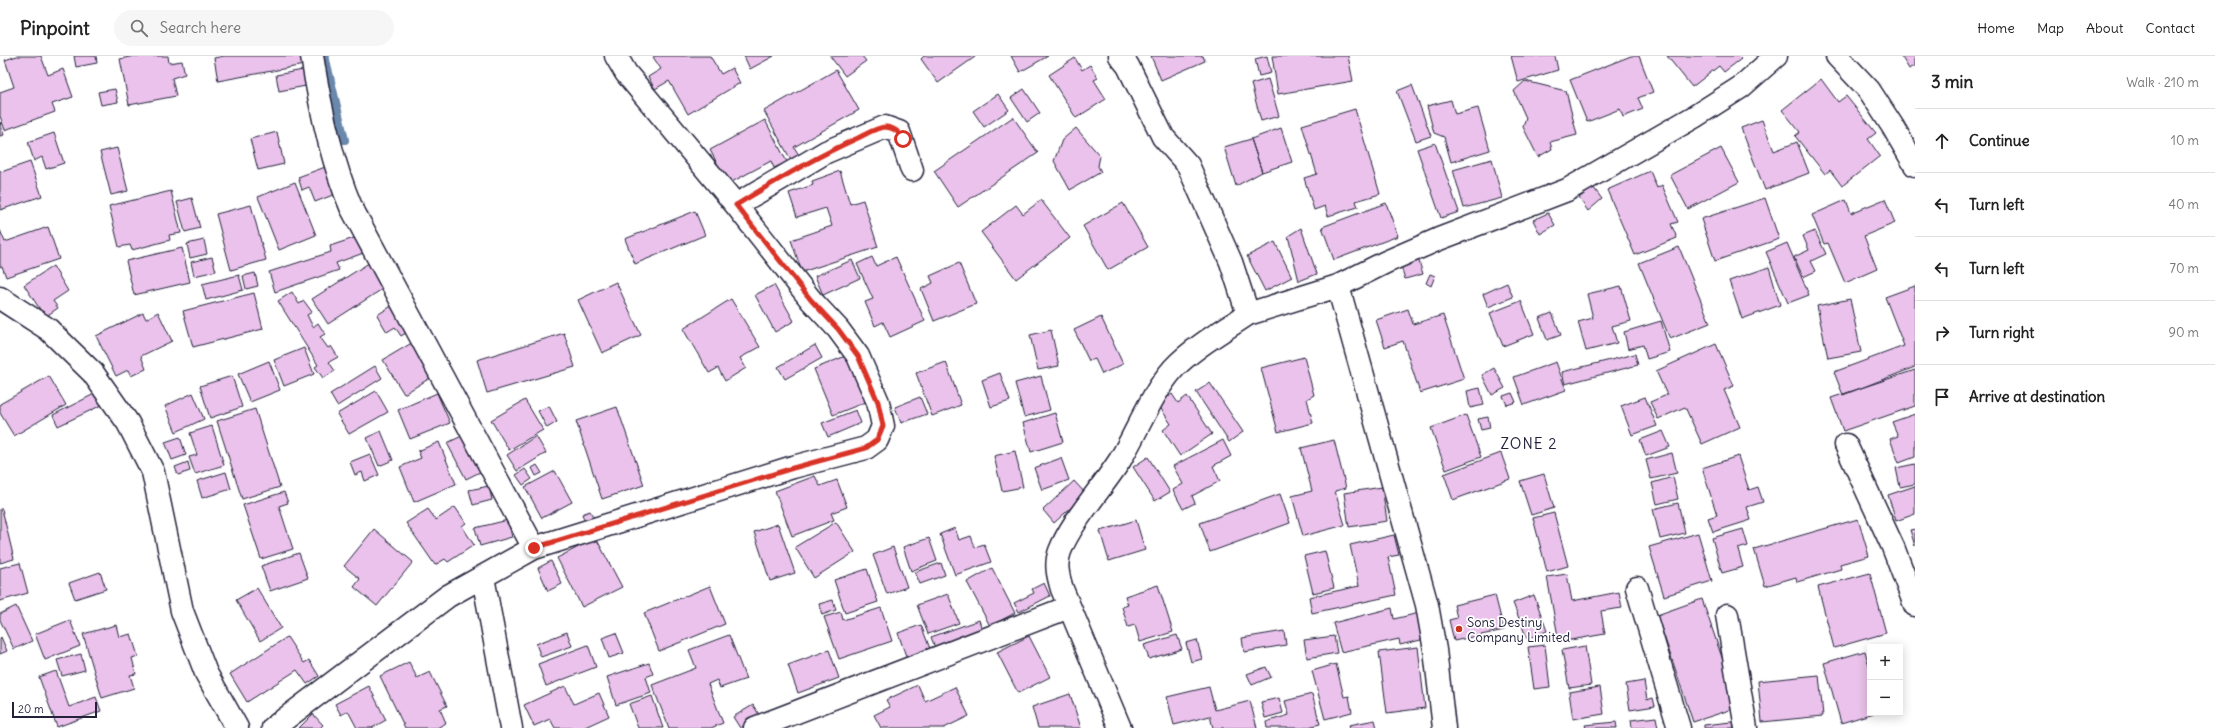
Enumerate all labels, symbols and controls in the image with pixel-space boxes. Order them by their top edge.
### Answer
search box [114,10,394,46]
text: Pinpoint [20,16,90,40]
icon: search [128,17,150,39]
text: Search here [160,18,241,37]
text: Home [1977,19,2015,37]
text: Map [2037,19,2064,37]
text: About [2086,19,2124,37]
text: Contact [2146,19,2195,37]
text: 3 min [1931,71,1973,93]
text: Walk · 210 m [2126,74,2199,91]
route start [894,130,912,148]
icon: ahead [1931,130,1953,152]
text: Continue [1969,131,2030,150]
text: 10 m [2171,132,2199,149]
icon: left [1931,194,1953,216]
text: Turn left [1969,195,2024,214]
text: 40 m [2168,196,2199,213]
icon: left [1931,258,1953,280]
text: Turn left [1969,259,2024,278]
text: 70 m [2170,260,2199,277]
icon: right [1931,322,1953,344]
text: Turn right [1969,323,2034,342]
text: 90 m [2168,324,2199,341]
icon: arrive [1931,386,1953,408]
text: Arrive at destination [1969,387,2105,406]
district label: ZONE 2 [1501,434,1557,453]
route end [525,539,543,557]
place label: Sons Destiny Company Limited [1467,614,1570,646]
marker: Sons Destiny Company Limited [1454,624,1464,634]
map controls [1867,644,1903,716]
button: + [1867,644,1903,680]
button: − [1867,680,1903,716]
scale bar [12,700,97,719]
text: 20 m [18,702,44,716]

